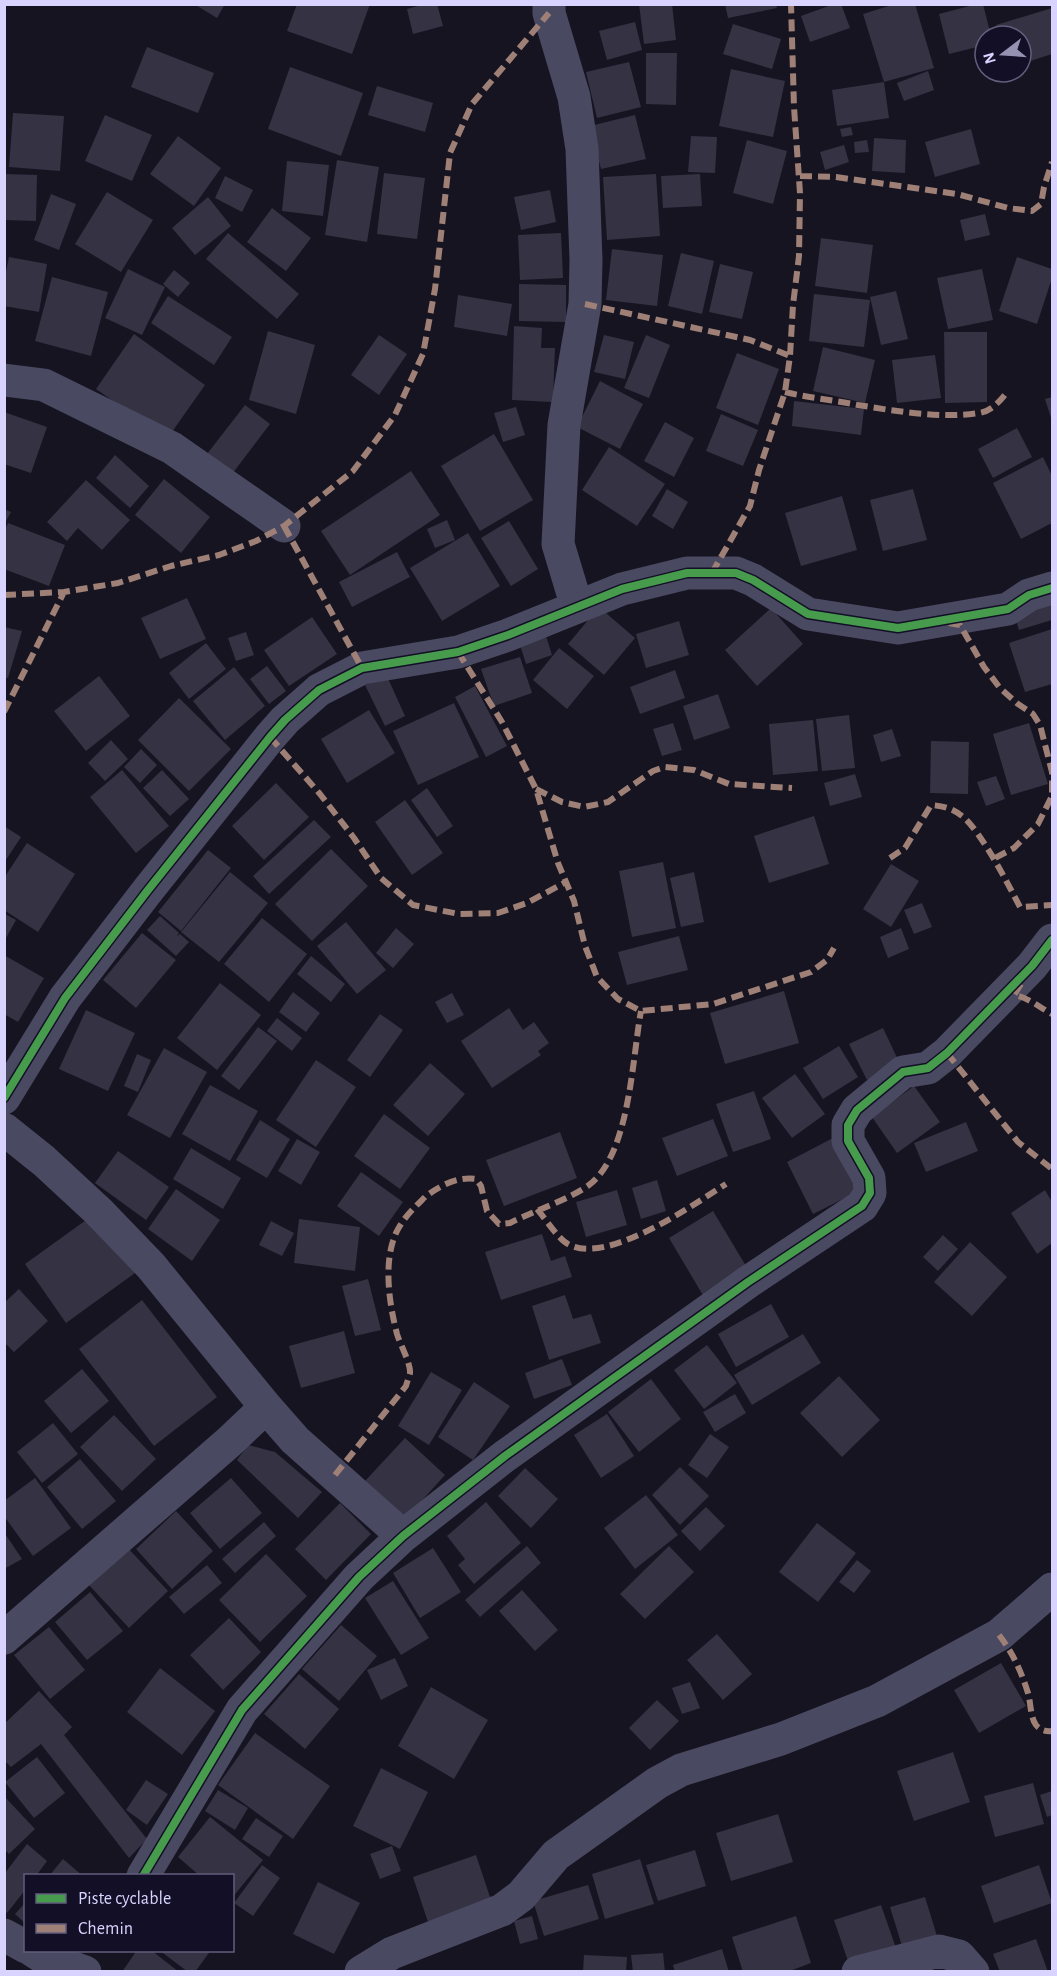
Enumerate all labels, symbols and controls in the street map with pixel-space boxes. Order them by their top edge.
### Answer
north arrow [973,24,1033,84]
text: N [980,50,999,66]
legend [24,1874,234,1952]
text: Piste cyclable [78,1890,171,1908]
text: Chemin [78,1920,133,1938]

